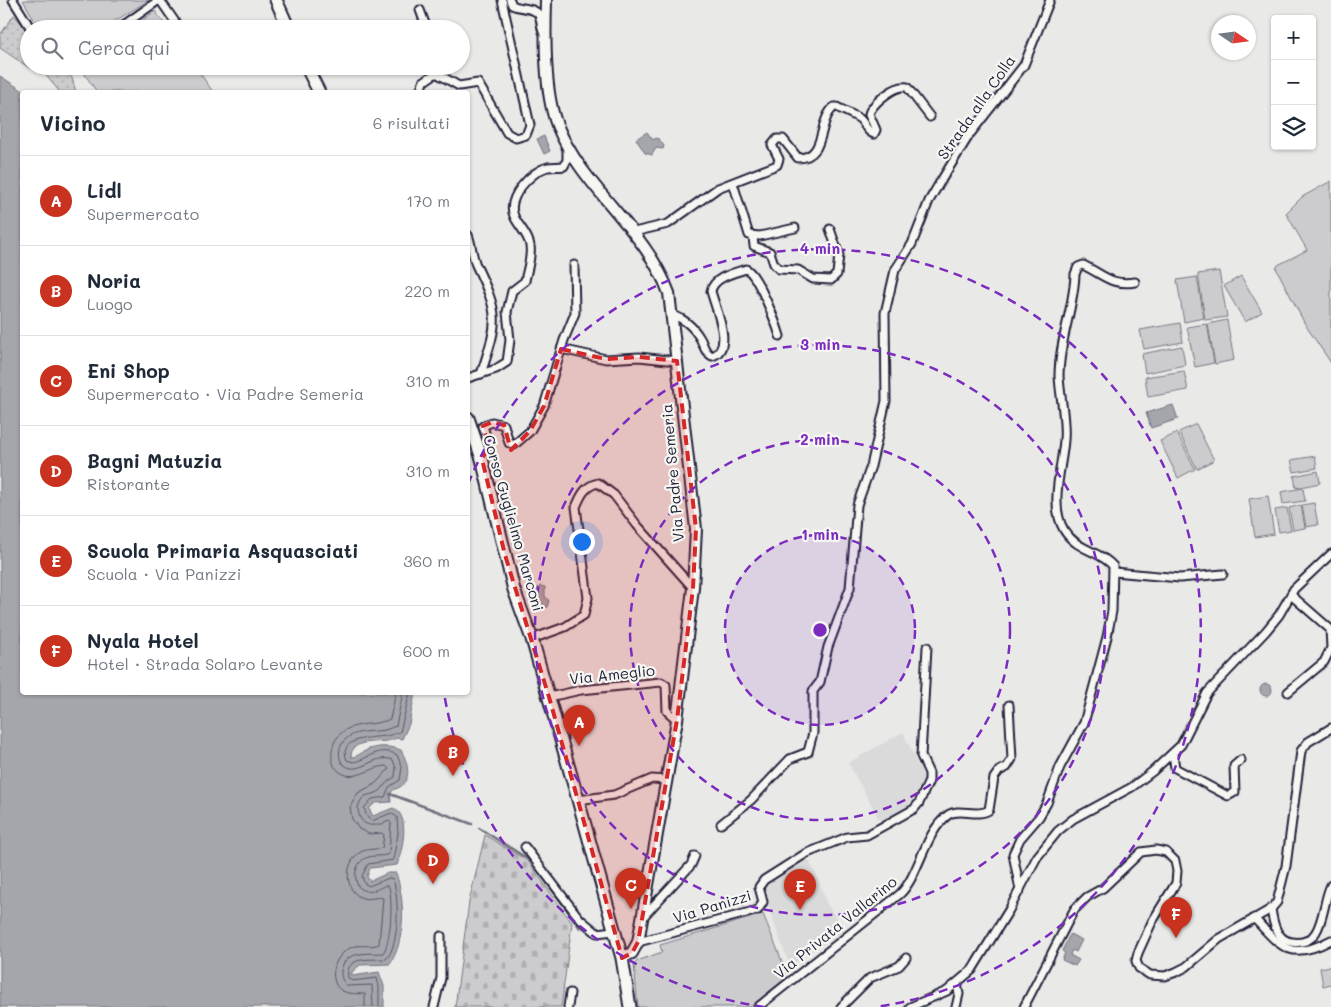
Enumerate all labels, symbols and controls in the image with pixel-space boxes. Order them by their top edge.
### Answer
north arrow [1211,15,1256,60]
map controls [1271,15,1316,150]
button: + [1271,15,1316,60]
search box [20,20,470,75]
icon: search [38,34,66,62]
text: Cerca qui [78,35,170,60]
street label: Strada alla Colla [933,51,1019,163]
button: − [1271,60,1316,105]
button: layers [1271,105,1316,150]
text: Vicino [40,109,105,136]
text: 6 risultati [373,112,450,133]
text: Lidl [87,178,122,203]
text: A [50,190,62,211]
text: 170 m [406,190,450,211]
text: Supermercato [87,203,199,224]
text: 4 min [800,238,840,258]
text: Noria [87,268,141,293]
text: B [51,280,61,301]
text: 220 m [404,280,450,301]
text: Luogo [87,293,132,314]
text: 3 min [800,334,840,354]
text: Eni Shop [87,358,170,383]
text: C [50,370,62,391]
text: 310 m [406,370,450,391]
text: Supermercato · Via Padre Semeria [87,383,364,404]
street label: Via Padre Semeria [656,403,688,543]
text: 2 min [800,429,840,449]
street label: Corso Guglielmo Marconi [479,432,549,614]
text: Bagni Matuzia [87,448,222,473]
text: D [50,460,62,481]
text: 310 m [406,460,450,481]
text: Ristorante [87,473,170,494]
text: 1 min [801,524,839,544]
your location [569,529,595,555]
text: Scuola Primaria Asquasciati [87,538,359,563]
text: E [51,550,61,571]
text: 360 m [403,550,450,571]
text: Scuola · Via Panizzi [87,563,241,584]
centre of rings [811,621,829,639]
text: Nyala Hotel [87,628,199,653]
text: F [51,640,61,661]
text: 600 m [403,640,450,661]
text: Hotel · Strada Solaro Levante [87,653,323,674]
street label: Via Ameglio [568,660,656,688]
pin: A [563,705,595,746]
pin: B [437,735,469,776]
pin: D [417,843,449,884]
pin: C [615,868,647,909]
pin: E [784,869,816,910]
street label: Via Privata Vallarino [769,871,901,983]
street label: Via Panizzi [670,885,754,927]
pin: F [1160,897,1192,938]

